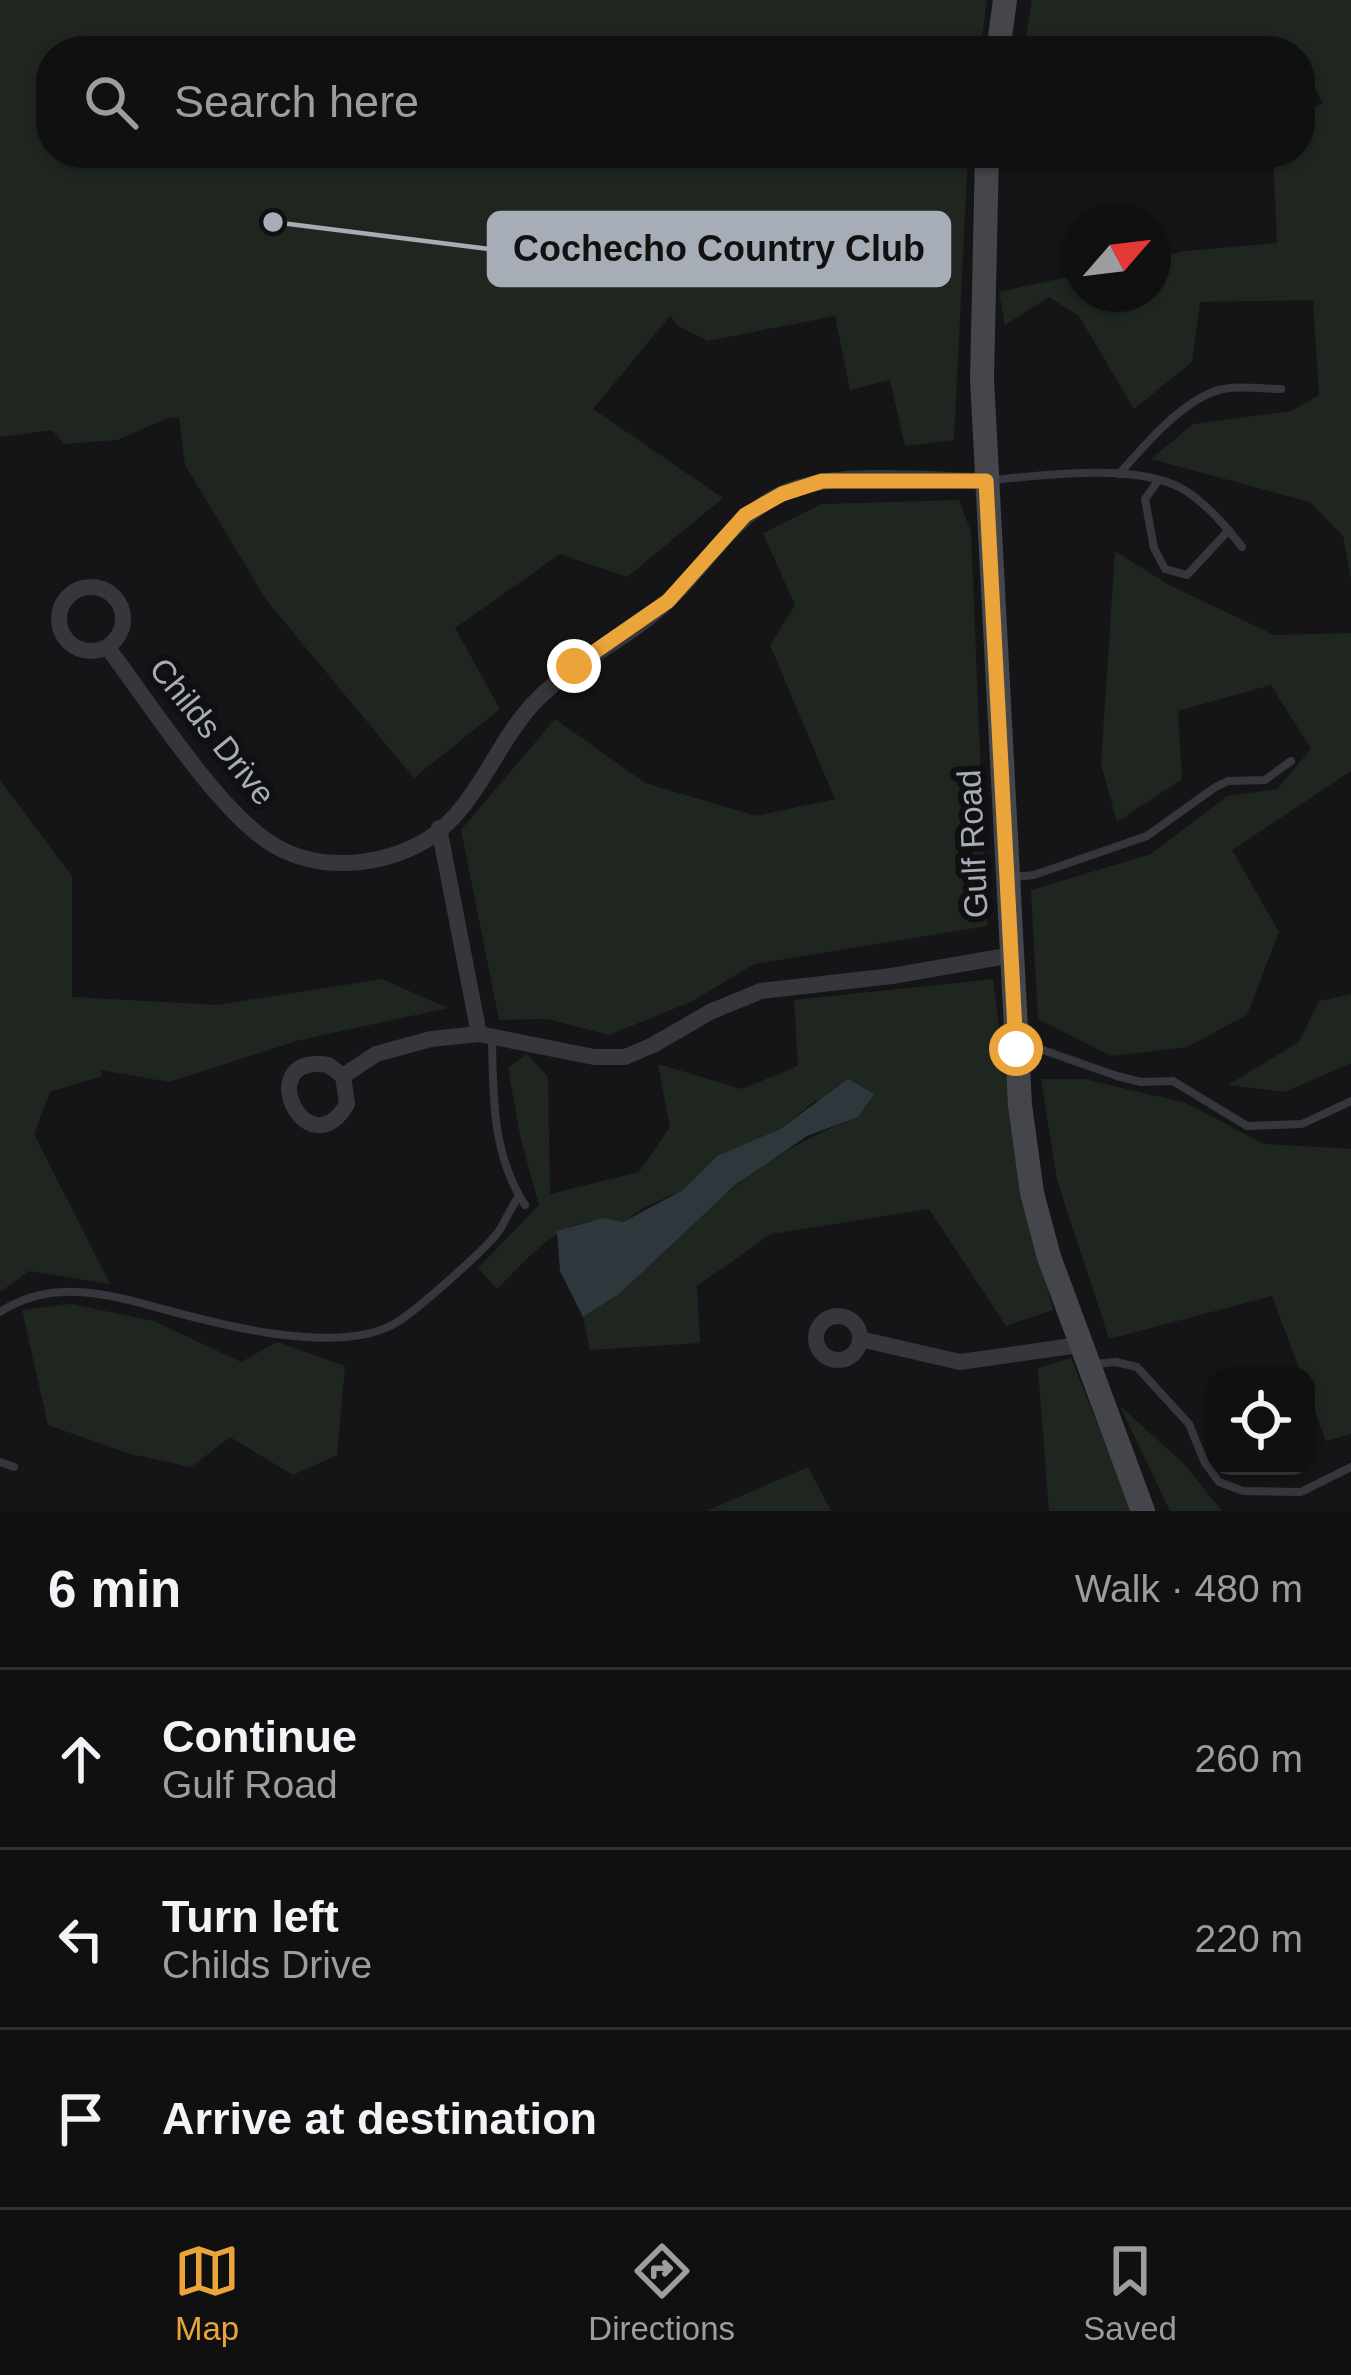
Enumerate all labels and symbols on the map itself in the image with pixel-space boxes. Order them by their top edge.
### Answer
north arrow [1063,204,1171,312]
callout: Cochecho Country Club [489,213,949,285]
text: Cochecho Country Club [513,228,925,269]
route end [547,639,601,693]
street label: Childs Drive [142,651,283,812]
street label: Gulf Road [950,769,995,919]
route start [989,1022,1043,1076]

